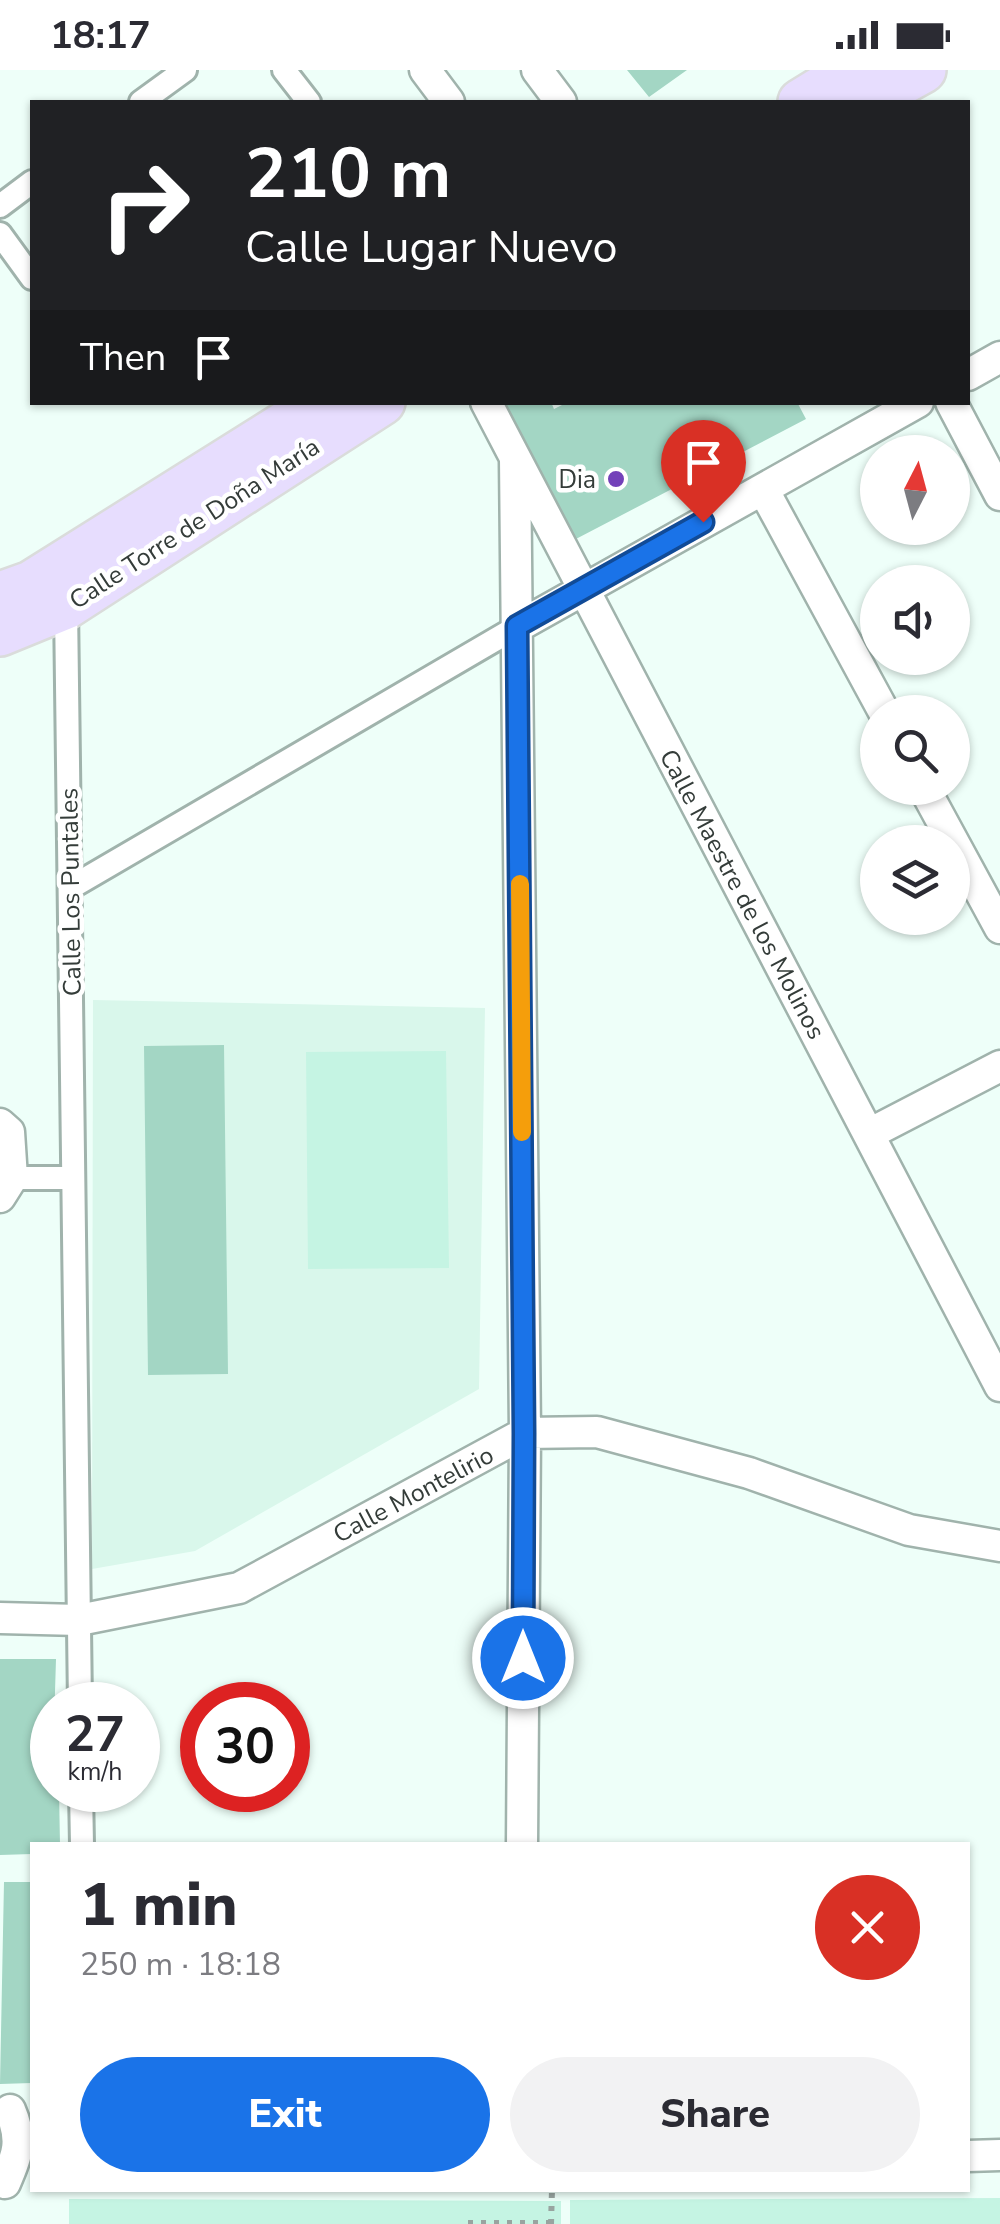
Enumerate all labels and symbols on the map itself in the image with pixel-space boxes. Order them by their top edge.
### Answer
pin [661,420,746,523]
street label: Calle Torre de Doña María [63,430,326,618]
north arrow [860,435,970,545]
place label: Dia [558,463,596,497]
marker: Dia [605,468,627,490]
street label: Calle Maestre de los Molinos [651,744,833,1045]
street label: Calle Los Puntales [52,788,90,996]
street label: Calle Montelirio [327,1438,500,1552]
position arrow [471,1606,575,1710]
speed limit sign: 30 [180,1682,310,1812]

